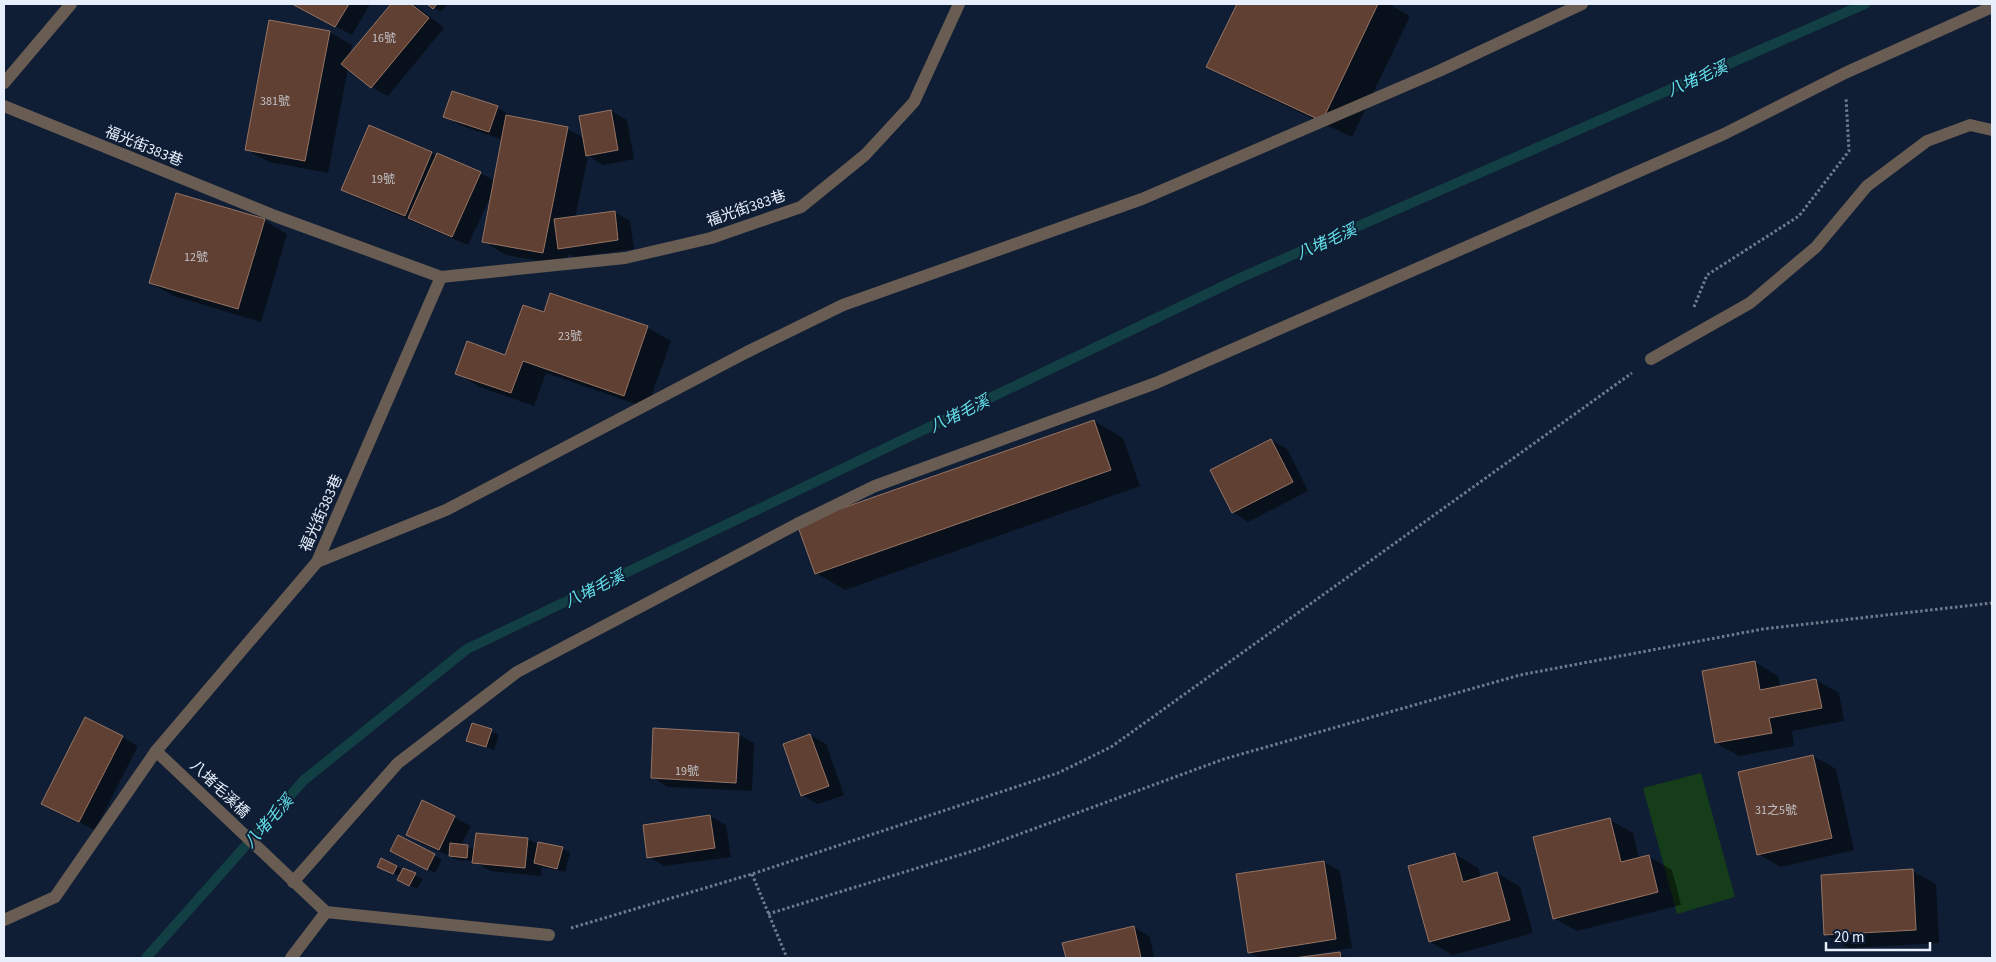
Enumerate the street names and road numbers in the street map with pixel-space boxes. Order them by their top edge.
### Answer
street label: 福光街383巷 [102,121,186,172]
street label: 福光街383巷 [704,185,789,232]
street label: 福光街383巷 [295,471,348,555]
street label: 八堵毛溪橋 [185,756,254,823]

